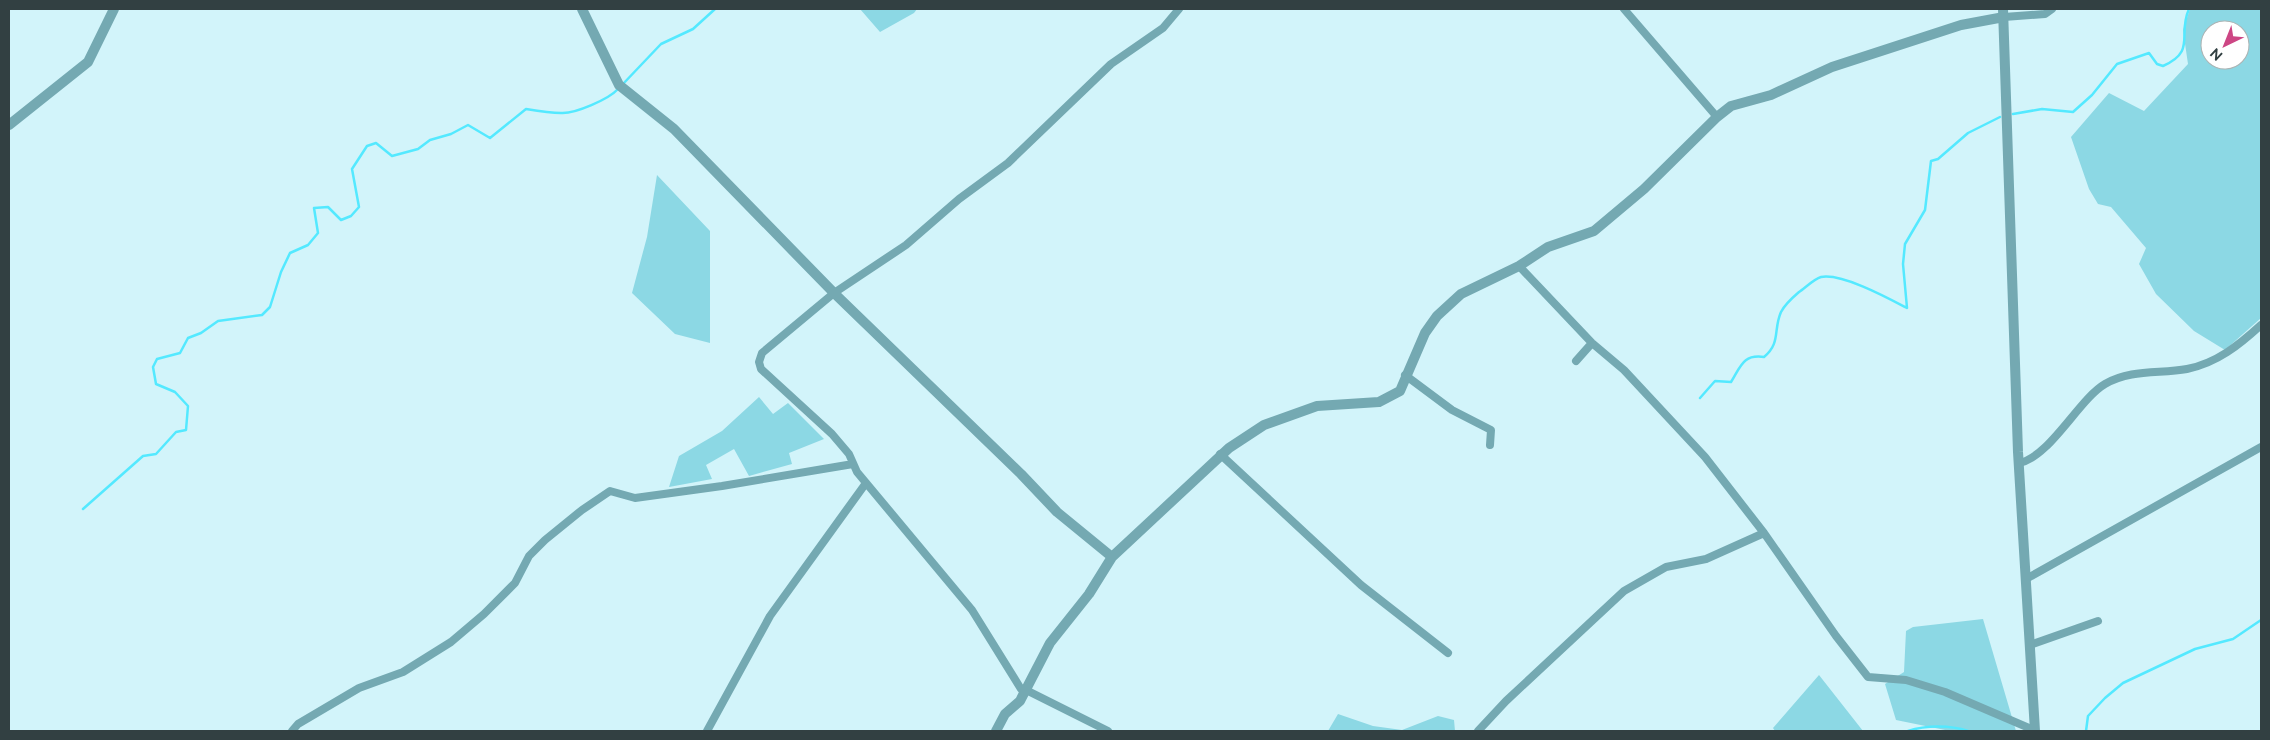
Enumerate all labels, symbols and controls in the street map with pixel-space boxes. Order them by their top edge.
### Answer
north arrow [2200,20,2250,70]
text: N [2207,45,2225,64]

